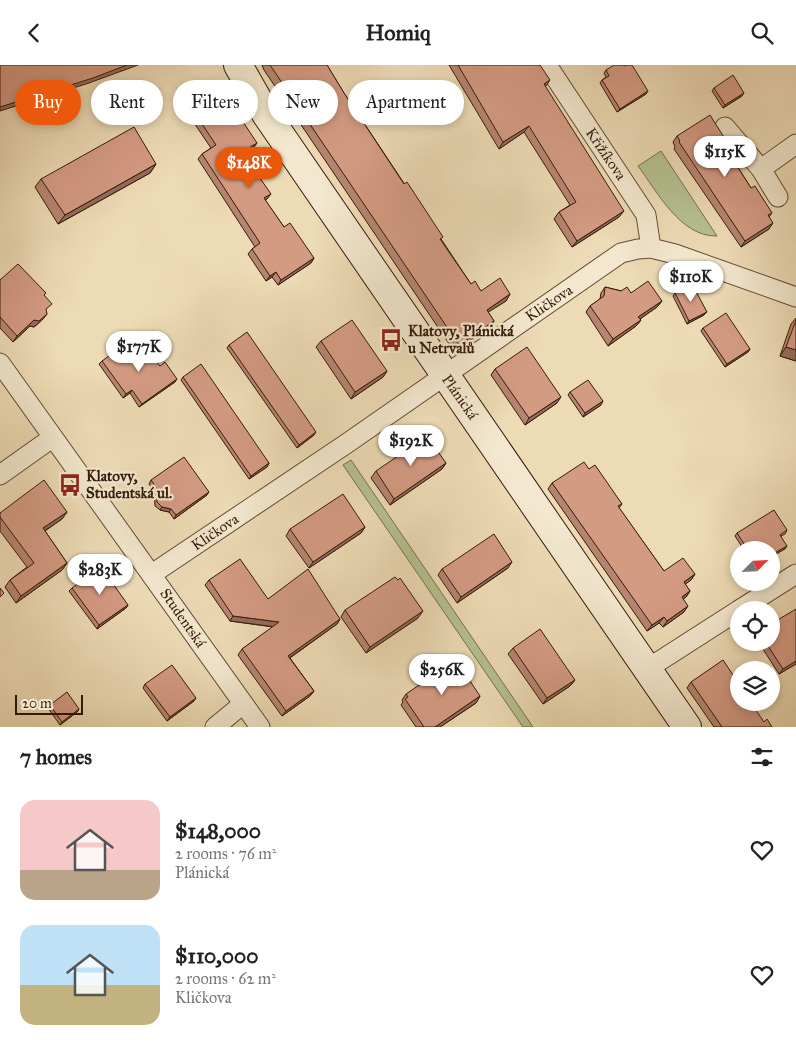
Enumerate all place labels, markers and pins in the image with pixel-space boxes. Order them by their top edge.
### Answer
pin: $115K [690,135,760,178]
pin: $148K [214,147,284,189]
pin: $110K [656,261,726,303]
place label: Klatovy, Plánická u Netrvalů [407,322,514,357]
bus stop icon: Klatovy, Plánická u Netrvalů [378,327,404,353]
pin: $177K [104,331,174,373]
pin: $192K [376,425,446,467]
place label: Klatovy, Studentská ul. [86,467,172,502]
bus stop icon: Klatovy, Studentská ul. [57,472,83,498]
pin: $283K [65,553,135,596]
pin: $256K [407,653,477,696]

